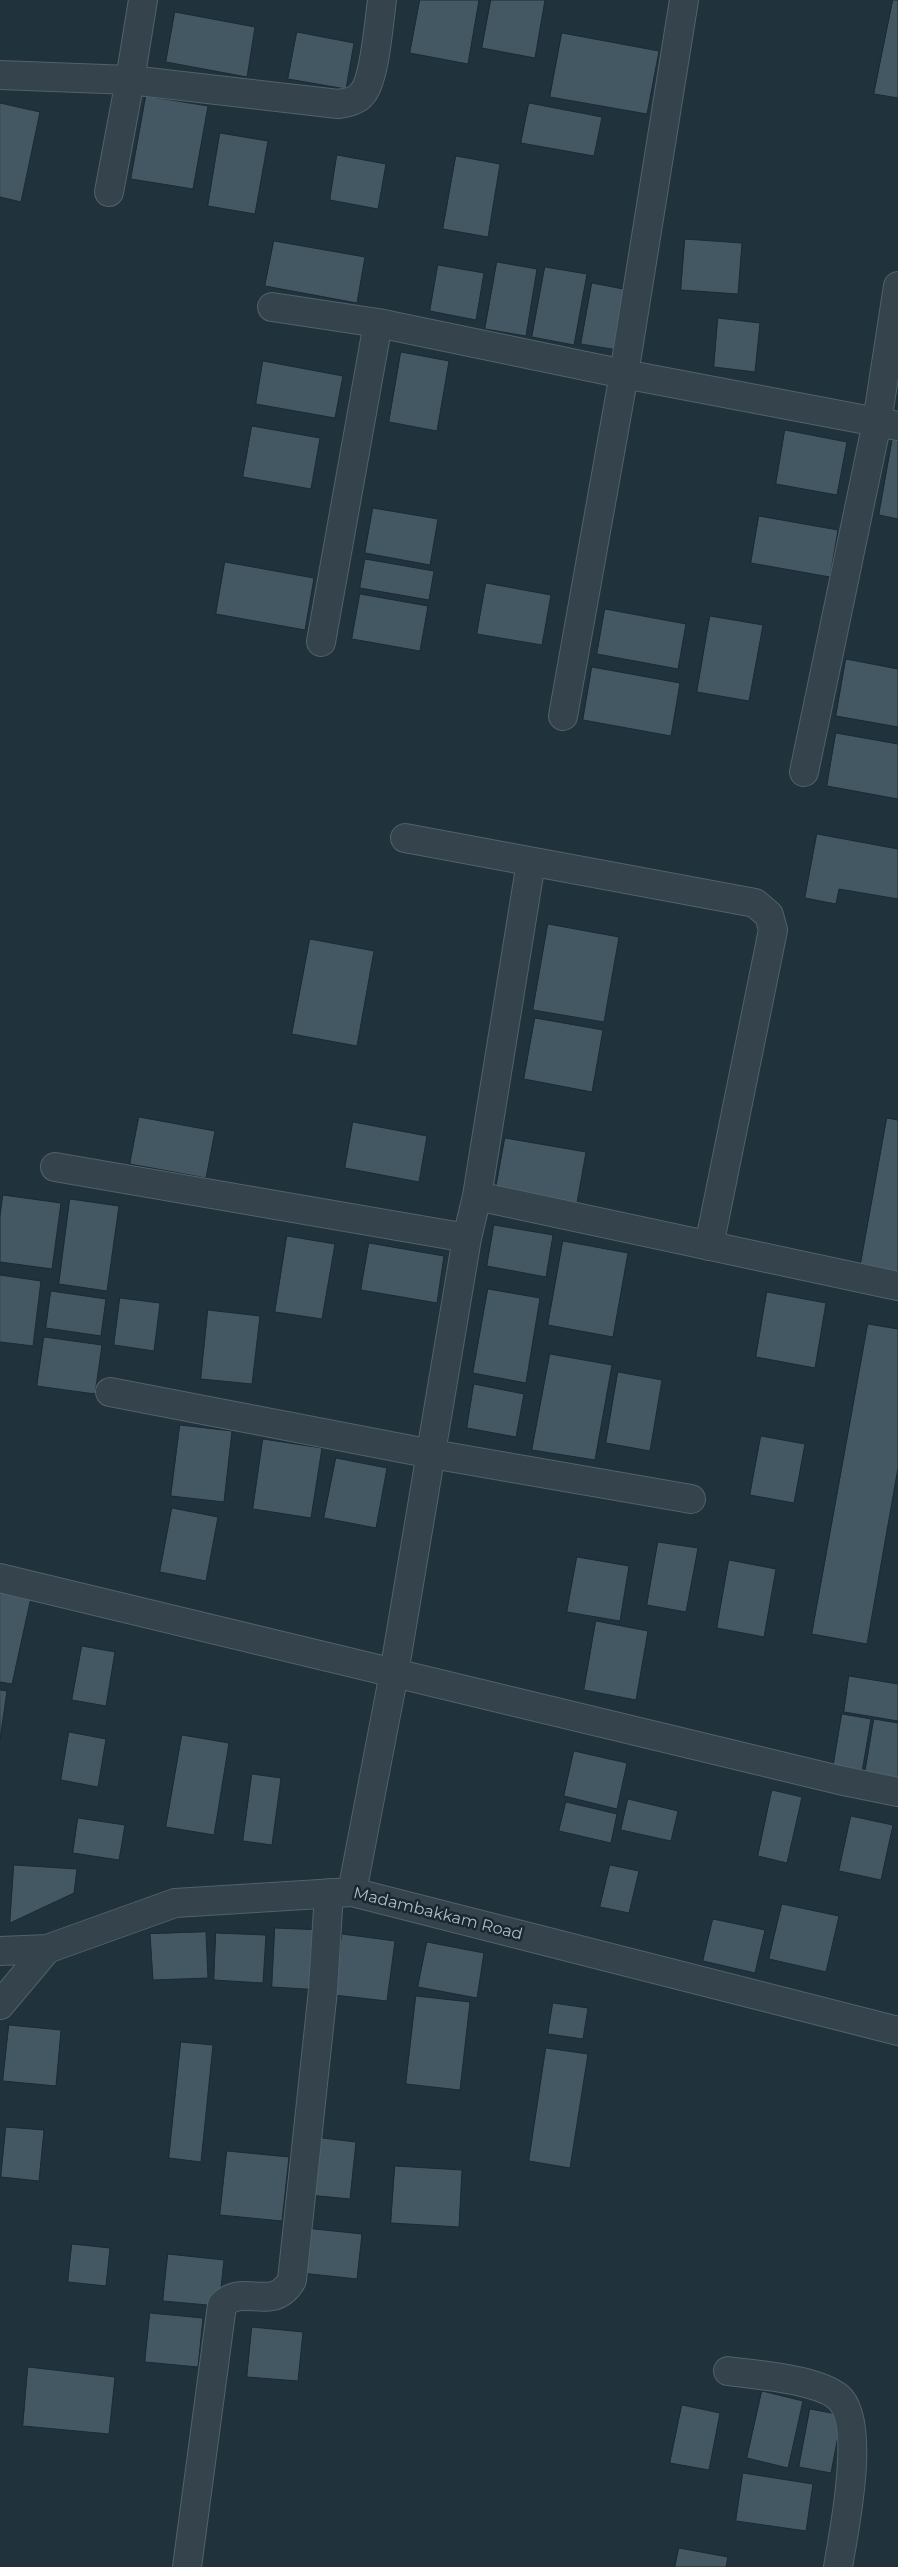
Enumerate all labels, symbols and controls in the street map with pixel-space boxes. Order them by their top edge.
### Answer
street label: Madambakkam Road [351,1884,525,1944]

